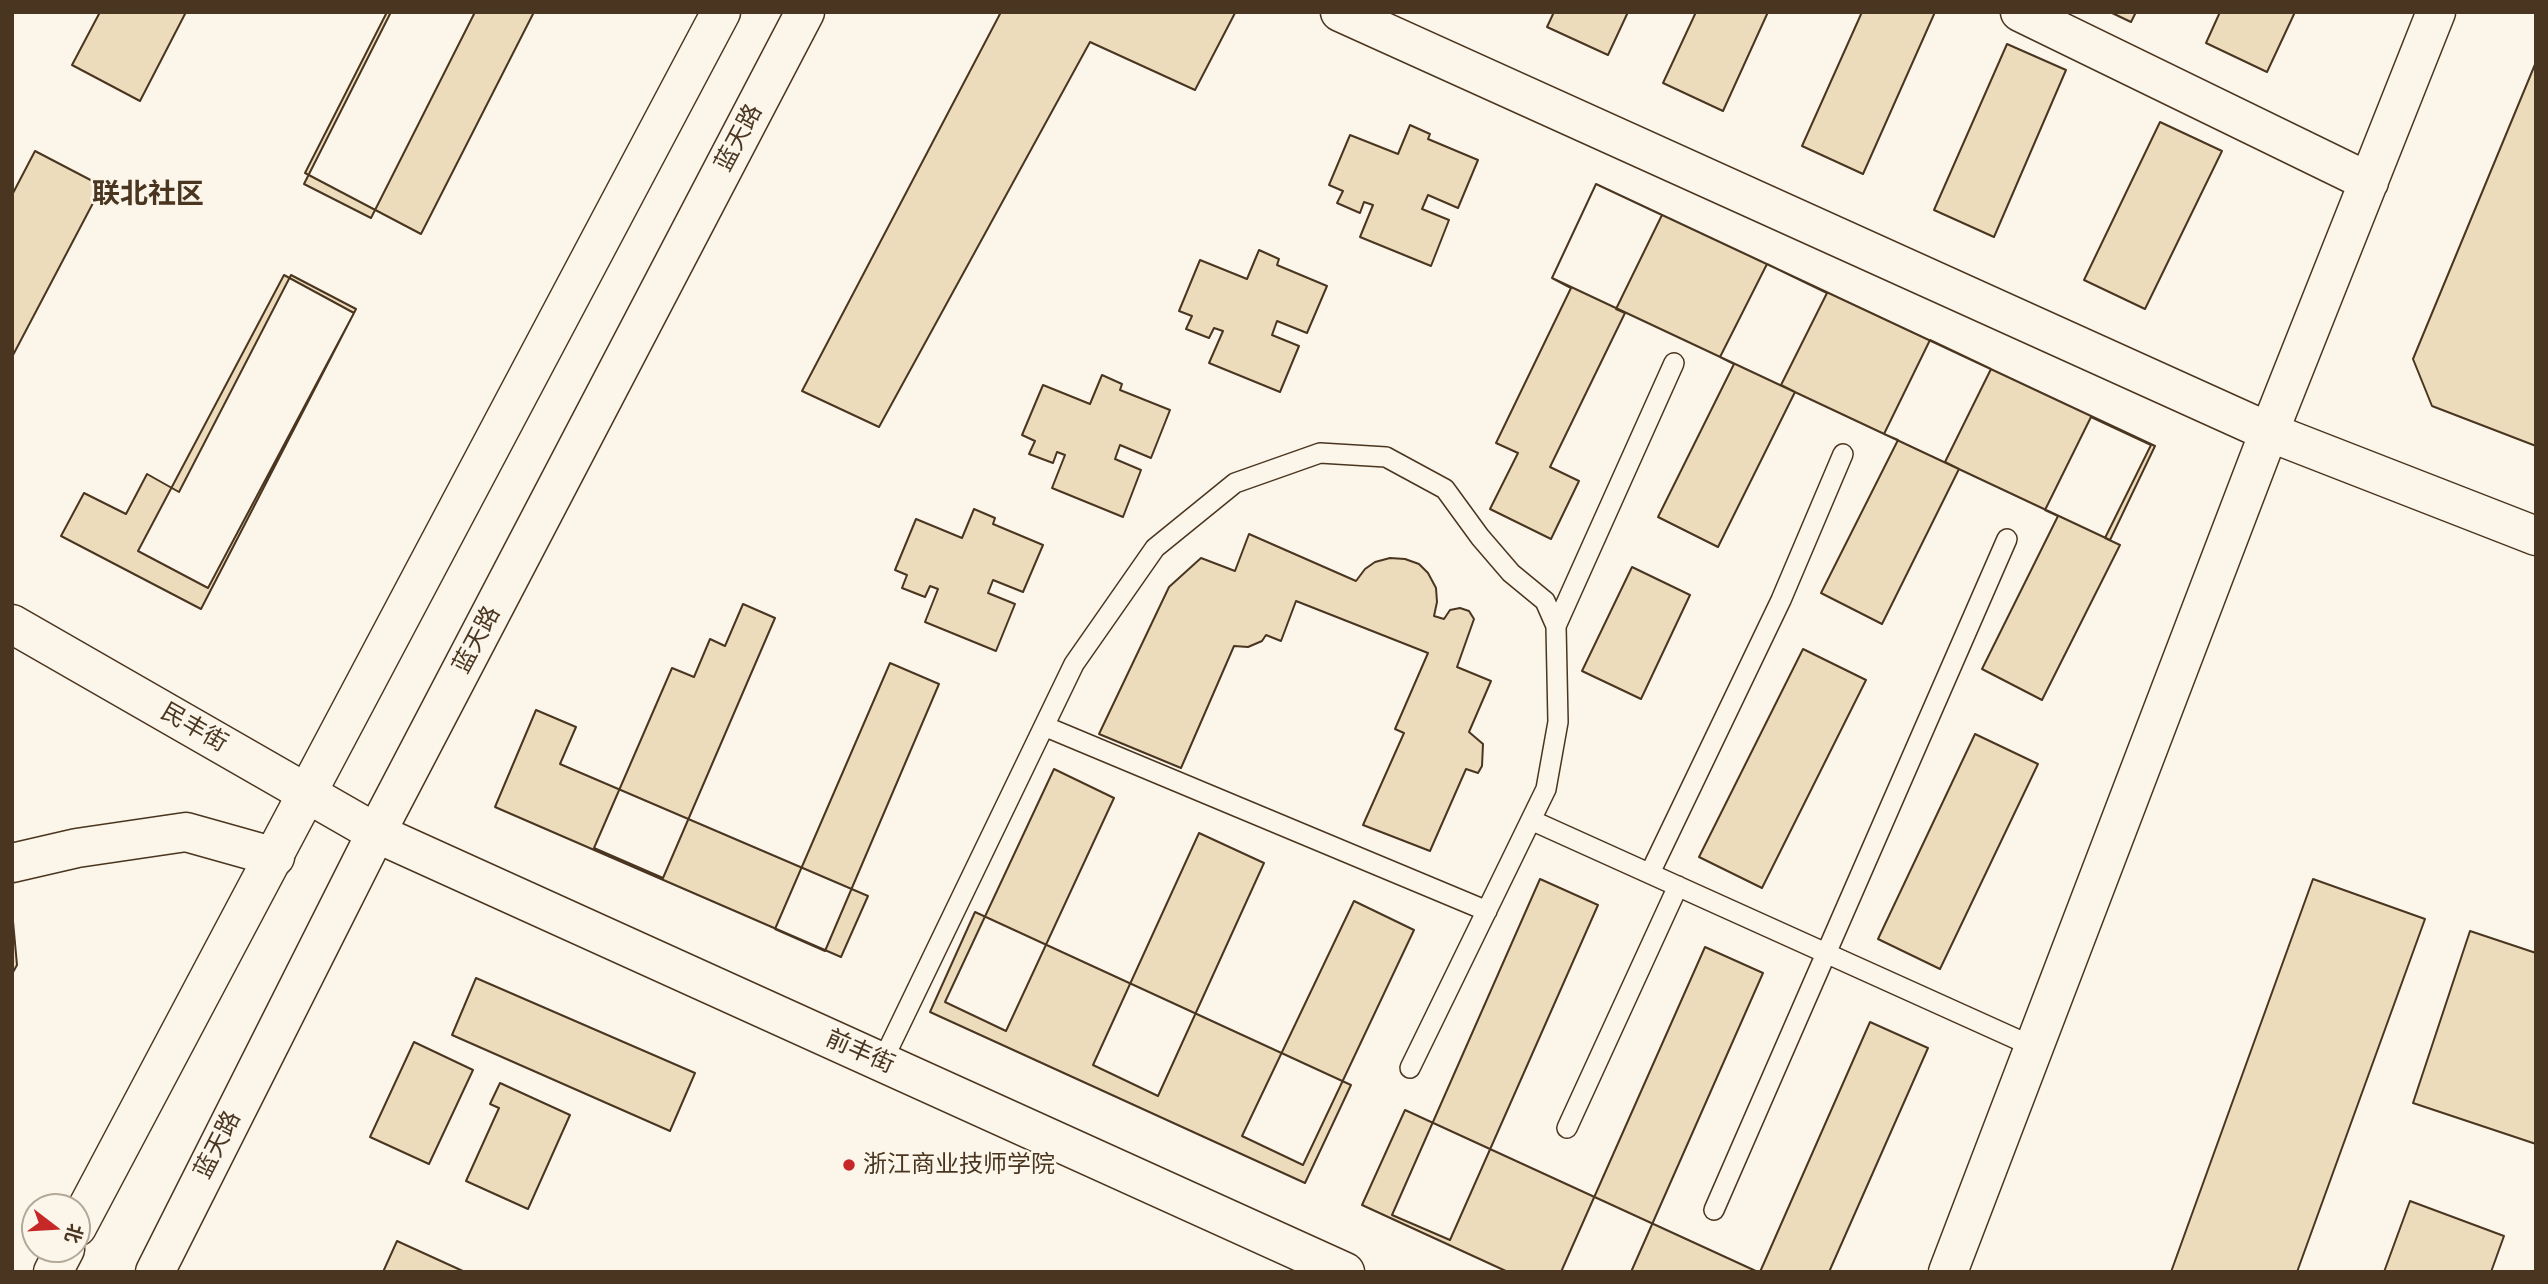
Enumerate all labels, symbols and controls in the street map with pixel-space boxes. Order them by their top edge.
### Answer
street label: 蓝天路 [709,99,769,177]
district label: 联北社区 [92,178,204,212]
street label: 蓝天路 [447,601,507,679]
street label: 民丰街 [156,698,232,758]
street label: 前丰街 [821,1024,899,1080]
street label: 蓝天路 [189,1106,247,1184]
place label: 浙江商业技师学院 [863,1151,1055,1179]
marker: 浙江商业技师学院 [841,1157,857,1173]
north arrow [21,1193,91,1263]
text: 北 [60,1221,88,1246]

